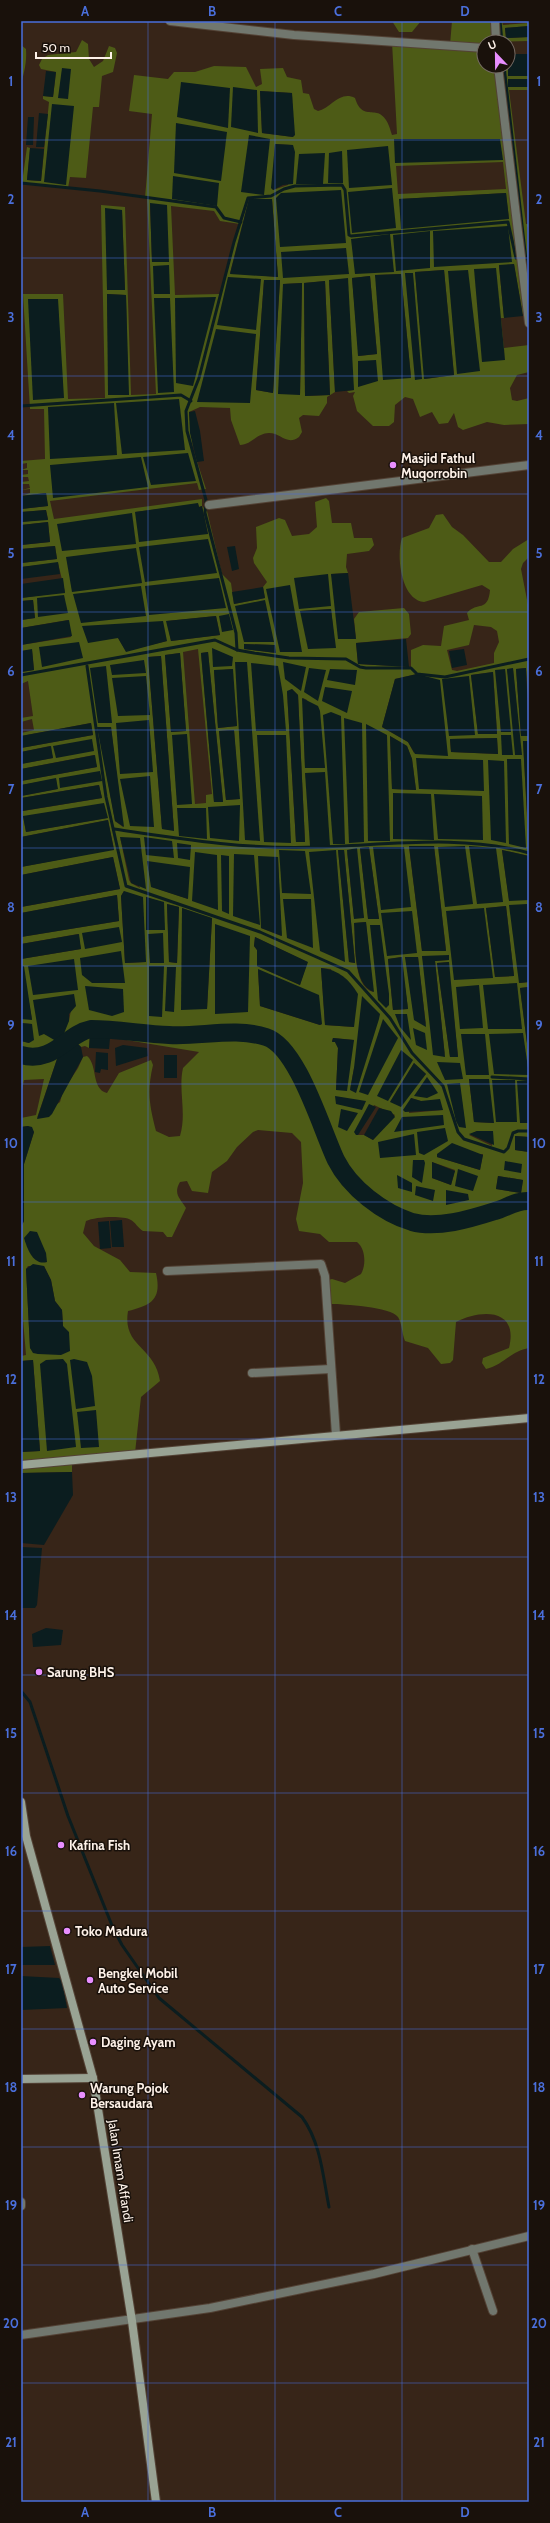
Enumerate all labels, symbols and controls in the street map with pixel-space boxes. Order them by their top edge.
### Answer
text: A [81,3,90,19]
text: B [208,3,216,19]
text: C [334,3,342,19]
text: D [460,3,470,19]
scale bar [36,34,111,60]
north arrow [476,34,516,74]
text: U [486,37,499,53]
text: 50 m [42,40,70,55]
text: 1 [9,73,13,89]
text: 1 [537,73,541,89]
text: 2 [8,191,15,207]
text: 2 [536,191,543,207]
text: 3 [7,309,15,325]
text: 3 [535,309,543,325]
text: 4 [7,427,15,443]
text: 4 [535,427,543,443]
place label: Masjid Fathul Muqorrobin [401,450,476,481]
marker: Masjid Fathul Muqorrobin [388,460,398,470]
text: 5 [8,545,15,561]
text: 5 [536,545,543,561]
text: 6 [7,663,15,679]
text: 6 [535,663,543,679]
text: 7 [8,781,15,797]
text: 7 [536,781,543,797]
text: 8 [7,899,15,915]
text: 8 [535,899,543,915]
text: 9 [7,1017,15,1033]
text: 9 [535,1017,543,1033]
text: 10 [4,1135,18,1151]
text: 10 [532,1135,546,1151]
text: 11 [6,1253,16,1269]
text: 11 [534,1253,544,1269]
text: 12 [5,1371,17,1387]
text: 12 [533,1371,545,1387]
text: 13 [5,1489,17,1505]
text: 13 [533,1489,545,1505]
text: 14 [5,1607,17,1623]
text: 14 [533,1607,545,1623]
place label: Sarung BHS [47,1664,115,1680]
marker: Sarung BHS [34,1667,44,1677]
text: 15 [5,1725,17,1741]
text: 15 [533,1725,545,1741]
place label: Kafina Fish [69,1837,130,1853]
marker: Kafina Fish [56,1840,66,1850]
text: 16 [5,1843,17,1859]
text: 16 [533,1843,545,1859]
place label: Toko Madura [75,1923,148,1939]
marker: Toko Madura [62,1926,72,1936]
text: 17 [5,1961,17,1977]
text: 17 [533,1961,545,1977]
place label: Bengkel Mobil Auto Service [98,1965,178,1996]
marker: Bengkel Mobil Auto Service [85,1975,95,1985]
place label: Daging Ayam [101,2034,176,2050]
marker: Daging Ayam [88,2037,98,2047]
text: 18 [5,2079,17,2095]
text: 18 [533,2079,545,2095]
place label: Warung Pojok Bersaudara [90,2080,169,2111]
marker: Warung Pojok Bersaudara [77,2090,87,2100]
street label: Jalan Imam Affandi [105,2117,137,2224]
text: 19 [5,2197,17,2213]
text: 19 [533,2197,545,2213]
text: 20 [3,2315,19,2331]
text: 20 [531,2315,547,2331]
text: 21 [5,2434,17,2450]
text: 21 [533,2434,545,2450]
text: A [81,2504,90,2520]
text: B [208,2504,216,2520]
text: C [334,2504,342,2520]
text: D [460,2504,470,2520]

